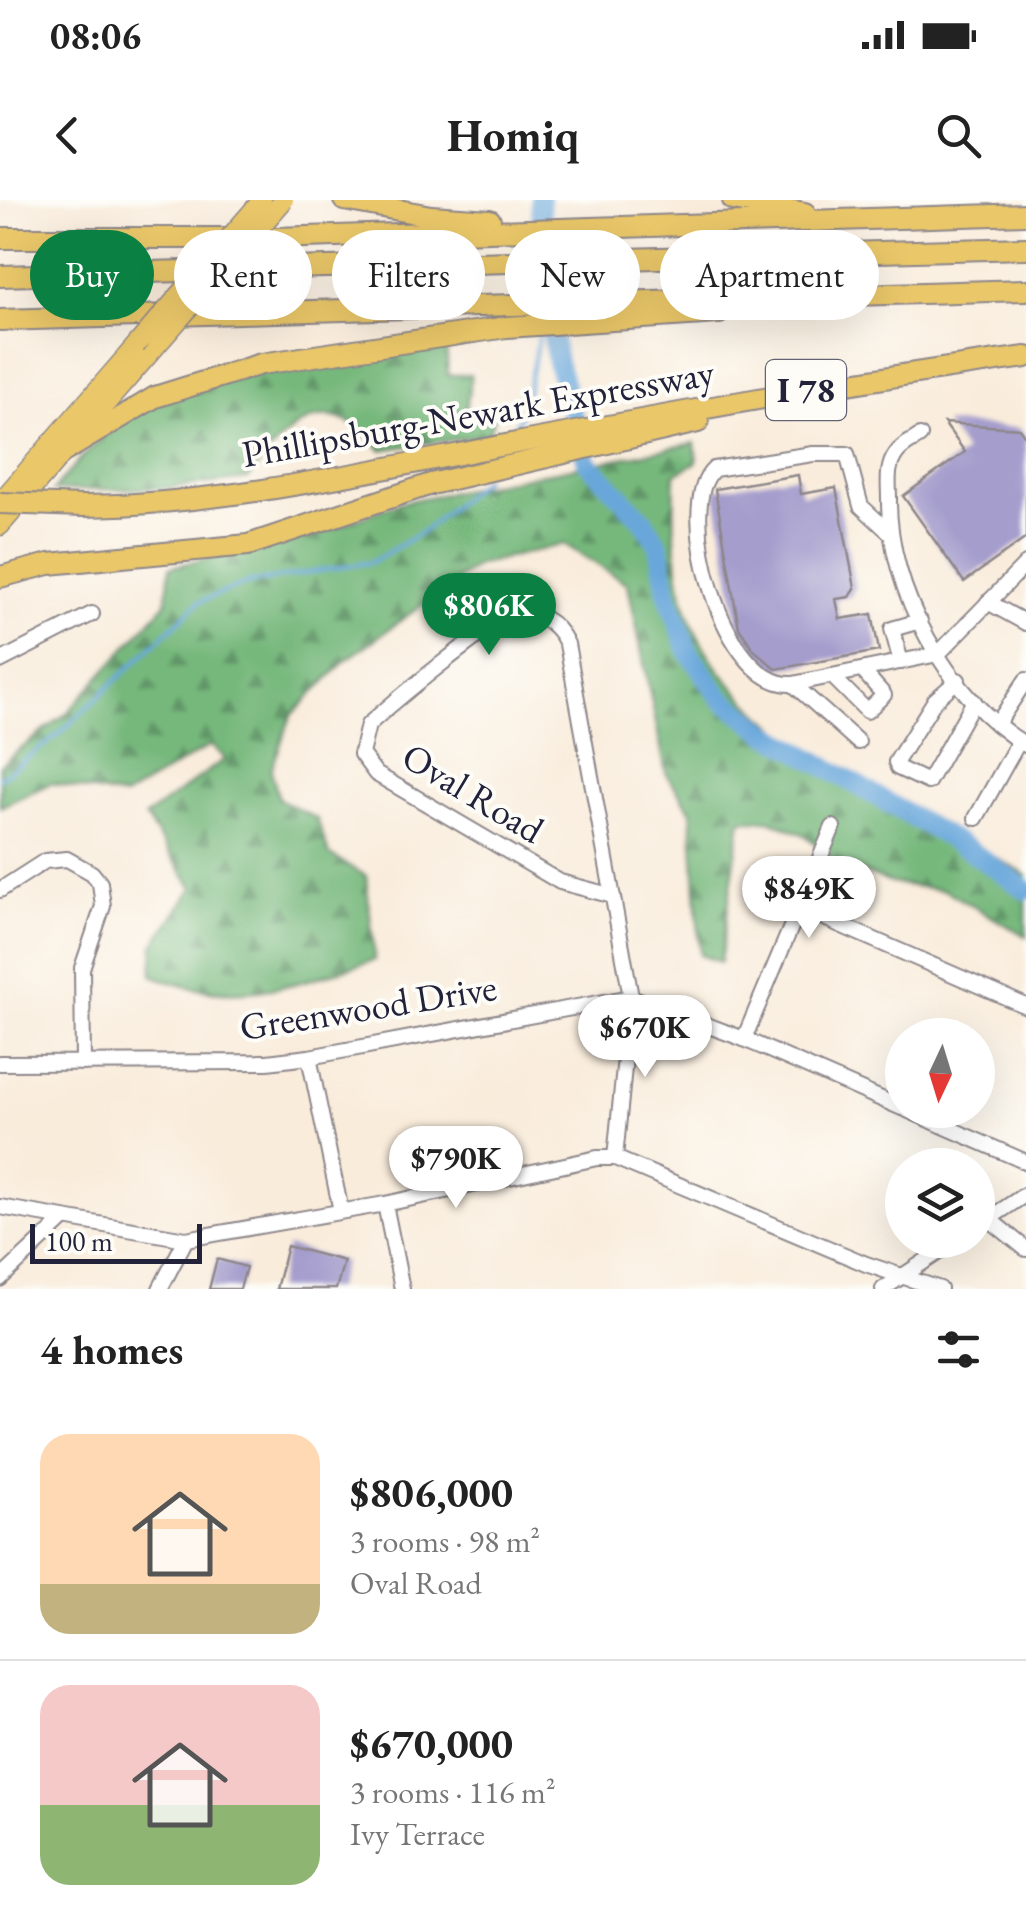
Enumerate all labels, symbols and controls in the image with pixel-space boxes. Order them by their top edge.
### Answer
text: 08:06 [50,11,141,60]
text: Homiq [447,106,579,164]
icon: back [40,108,95,163]
icon: search [931,108,986,163]
chip: Buy [30,230,154,320]
chip: Rent [174,230,312,320]
chip: Filters [332,230,485,320]
chip: New [505,230,640,320]
chip: Apartment [660,230,879,320]
street label: Phillipsburg-Newark Expressway [238,347,718,478]
road number: I 78 [766,360,846,420]
pin: $806K [419,573,559,658]
text: $806K [444,584,534,626]
street label: Oval Road [394,731,554,854]
pin: $849K [739,856,879,941]
text: $849K [764,867,854,909]
street label: Greenwood Drive [236,962,500,1051]
pin: $670K [575,995,715,1080]
text: $670K [600,1006,690,1048]
north arrow [885,1018,995,1128]
map controls [885,1018,995,1258]
pin: $790K [386,1126,526,1211]
text: $790K [411,1137,501,1179]
button: layers [885,1148,995,1258]
scale bar [30,1219,202,1264]
text: 100 m [45,1223,113,1259]
text: 4 homes [40,1322,183,1377]
icon: filters [931,1322,986,1377]
text: $806,000 [350,1465,513,1520]
icon: home [120,1474,240,1594]
text: 3 rooms · 98 m² [350,1520,540,1562]
text: Oval Road [350,1562,482,1604]
text: $670,000 [350,1716,513,1771]
icon: home [120,1725,240,1845]
text: 3 rooms · 116 m² [350,1771,556,1813]
text: Ivy Terrace [350,1813,485,1855]

